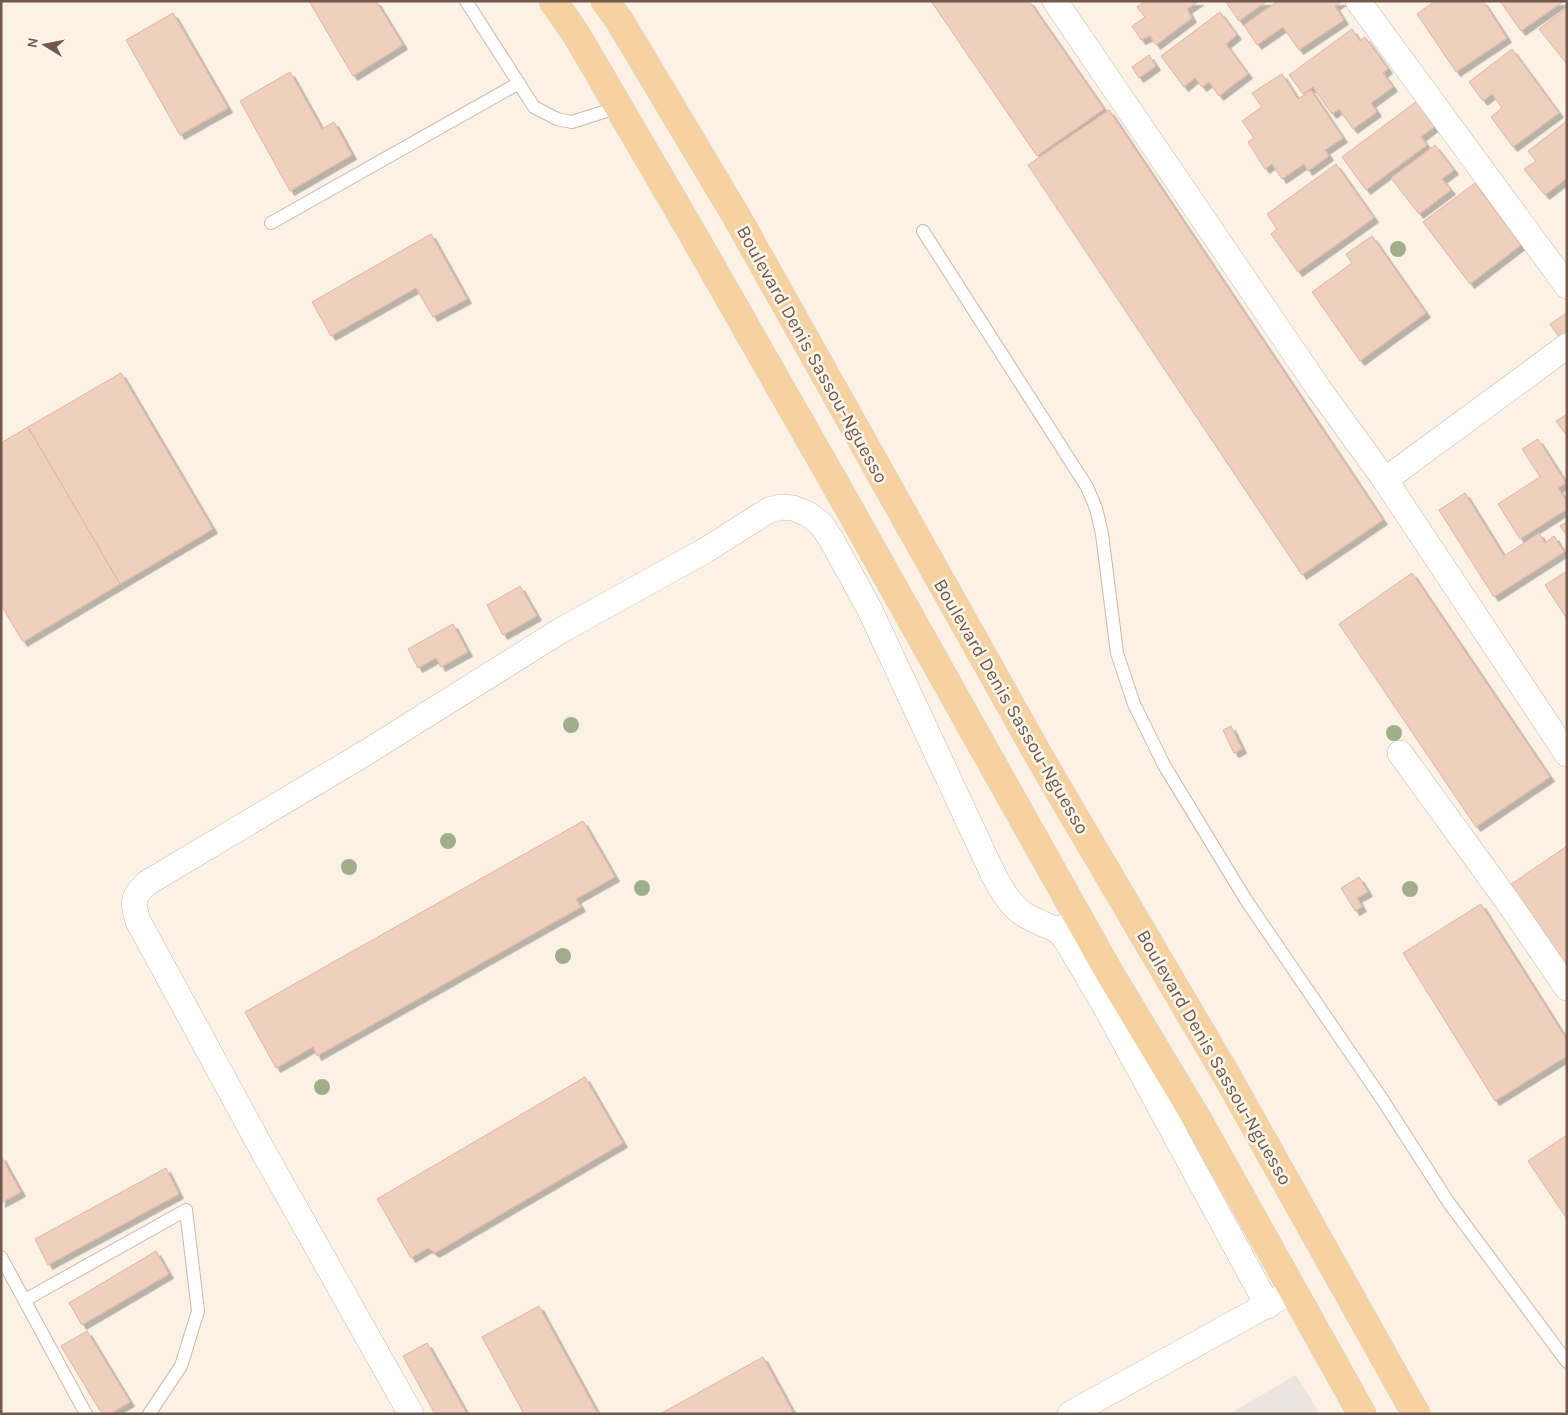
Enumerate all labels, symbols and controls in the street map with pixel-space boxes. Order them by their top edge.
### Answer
north arrow [20,20,70,70]
text: N [23,36,42,49]
street label: Boulevard Denis Sassou-Nguesso [732,222,892,487]
street label: Boulevard Denis Sassou-Nguesso [929,575,1093,838]
street label: Boulevard Denis Sassou-Nguesso [1132,926,1296,1189]

